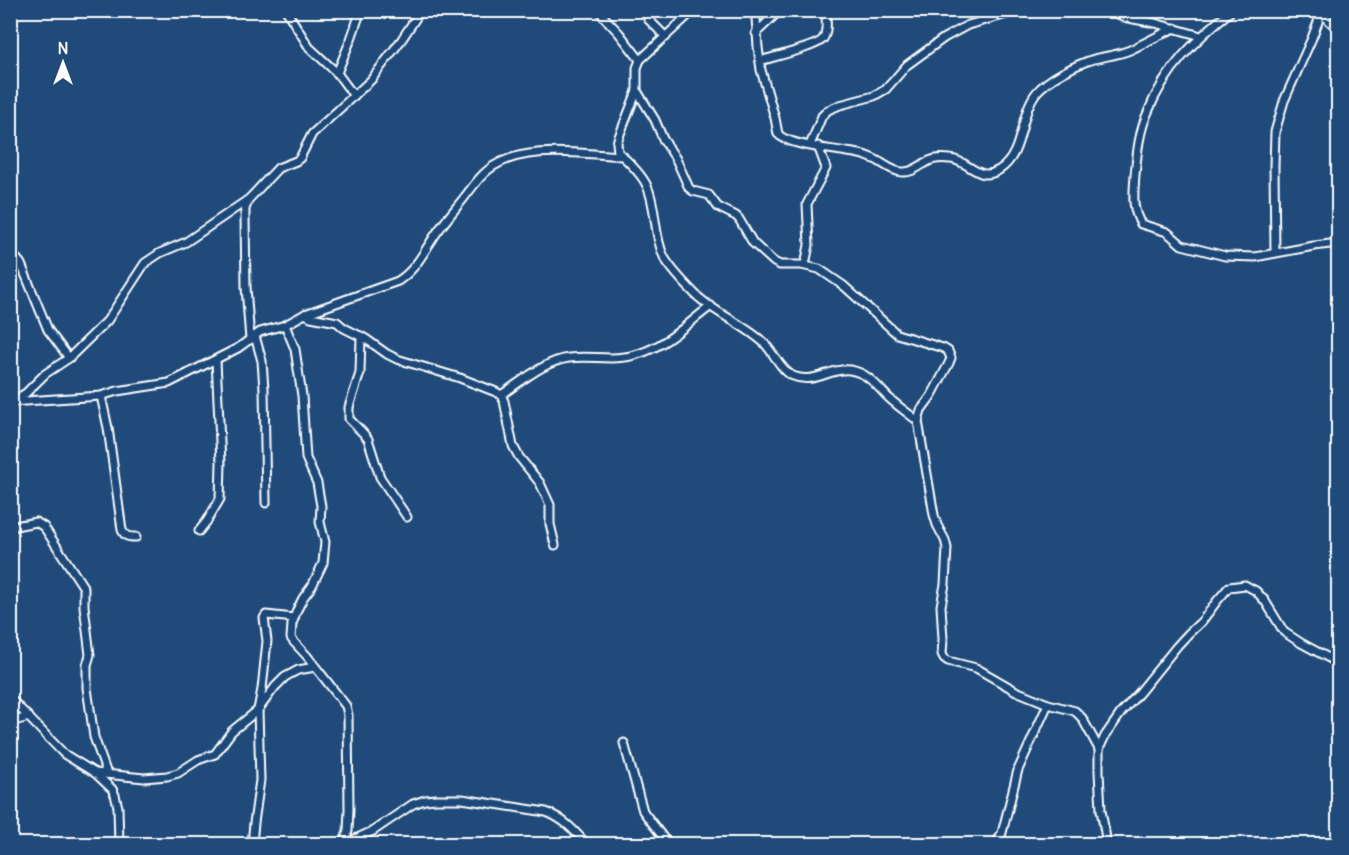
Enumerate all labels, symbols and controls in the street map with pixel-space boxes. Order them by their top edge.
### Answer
north arrow [33,33,93,93]
text: N [57,38,69,58]

